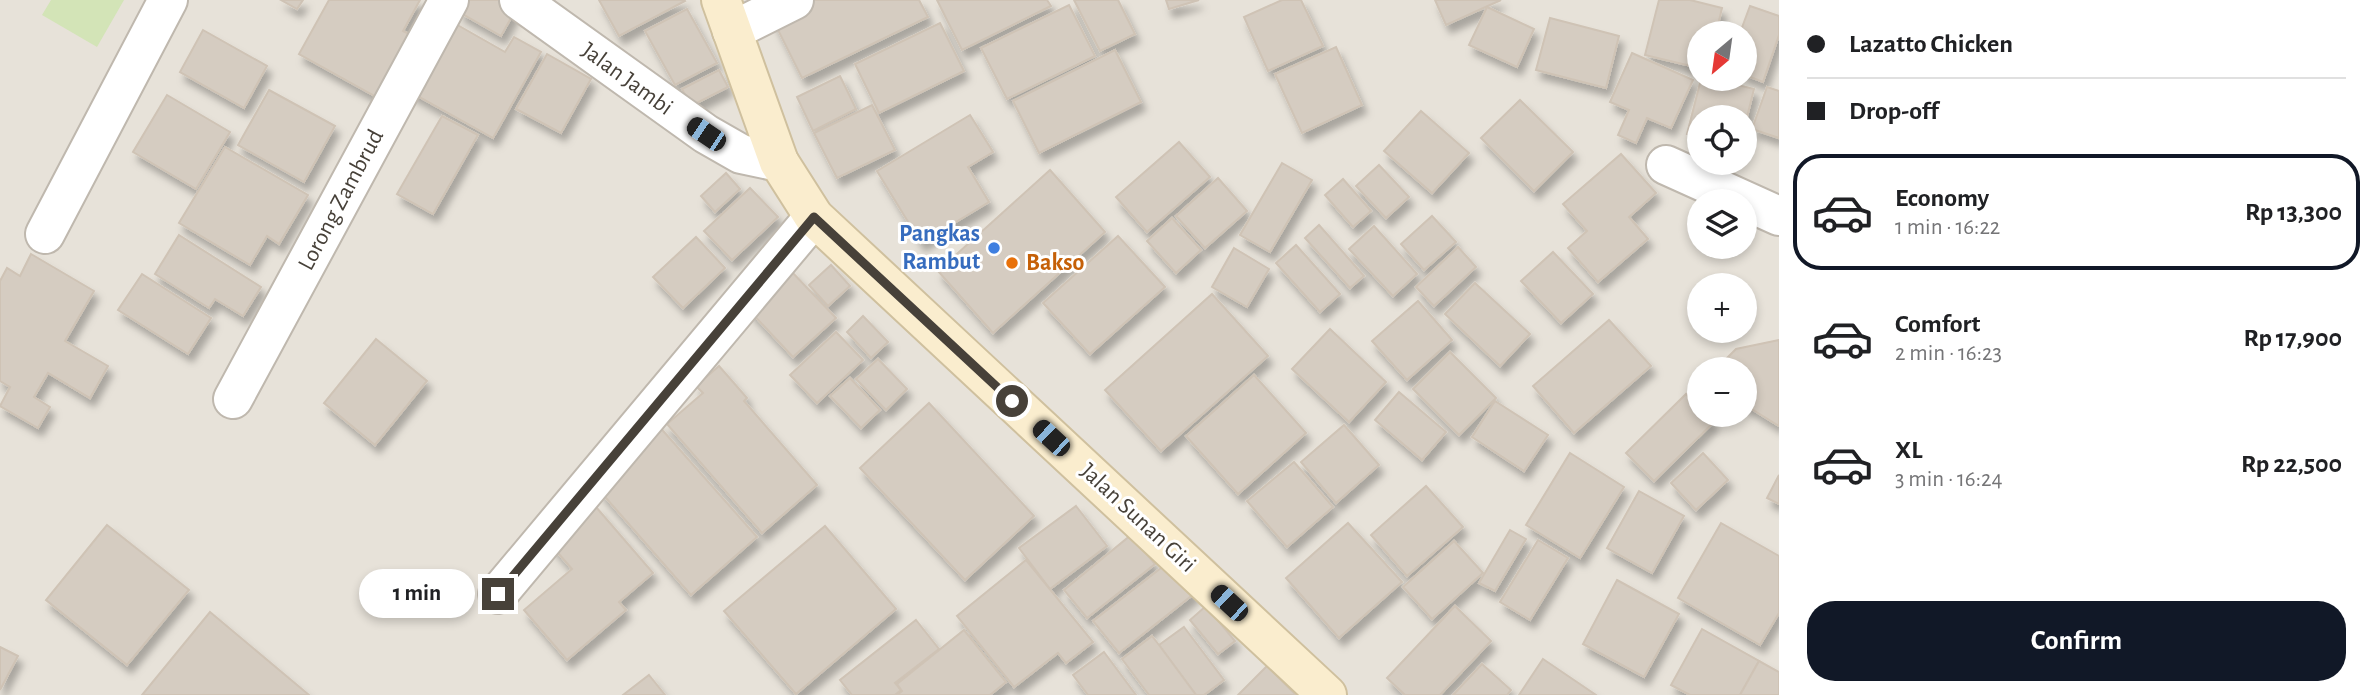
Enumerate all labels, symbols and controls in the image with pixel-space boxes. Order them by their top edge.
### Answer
north arrow [1687,21,1757,91]
map controls [1687,21,1757,427]
text: Lazatto Chicken [1849,31,2013,57]
street label: Jalan Jambi [577,38,677,120]
text: Drop-off [1849,98,1938,124]
button: locate [1687,105,1757,175]
car [683,114,730,154]
street label: Lorong Zambrud [294,126,388,274]
icon: car [1811,181,1874,244]
text: Economy [1895,185,1989,211]
button: layers [1687,189,1757,259]
text: Rp 13,300 [2245,199,2342,225]
text: 1 min · 16:22 [1895,216,2000,239]
place label: Pangkas Rambut [899,222,980,274]
marker: Pangkas Rambut [986,240,1002,256]
place label: Bakso [1026,251,1085,275]
marker: Bakso [1004,255,1020,271]
button: + [1687,273,1757,343]
icon: car [1811,307,1874,370]
text: Comfort [1895,311,1980,337]
text: Rp 17,900 [2244,325,2342,351]
text: 2 min · 16:23 [1895,342,2002,365]
button: − [1687,357,1757,427]
route start [996,385,1028,417]
car [1029,416,1074,460]
icon: car [1811,433,1874,496]
text: XL [1895,437,1922,463]
text: Rp 22,500 [2241,451,2342,477]
street label: Jalan Sunan Giri [1076,459,1200,577]
text: 3 min · 16:24 [1895,468,2002,491]
callout: 1 min [358,570,474,618]
route end [482,578,514,610]
car [1207,581,1252,625]
text: 1 min [393,582,441,605]
button: Confirm [1807,601,2346,681]

